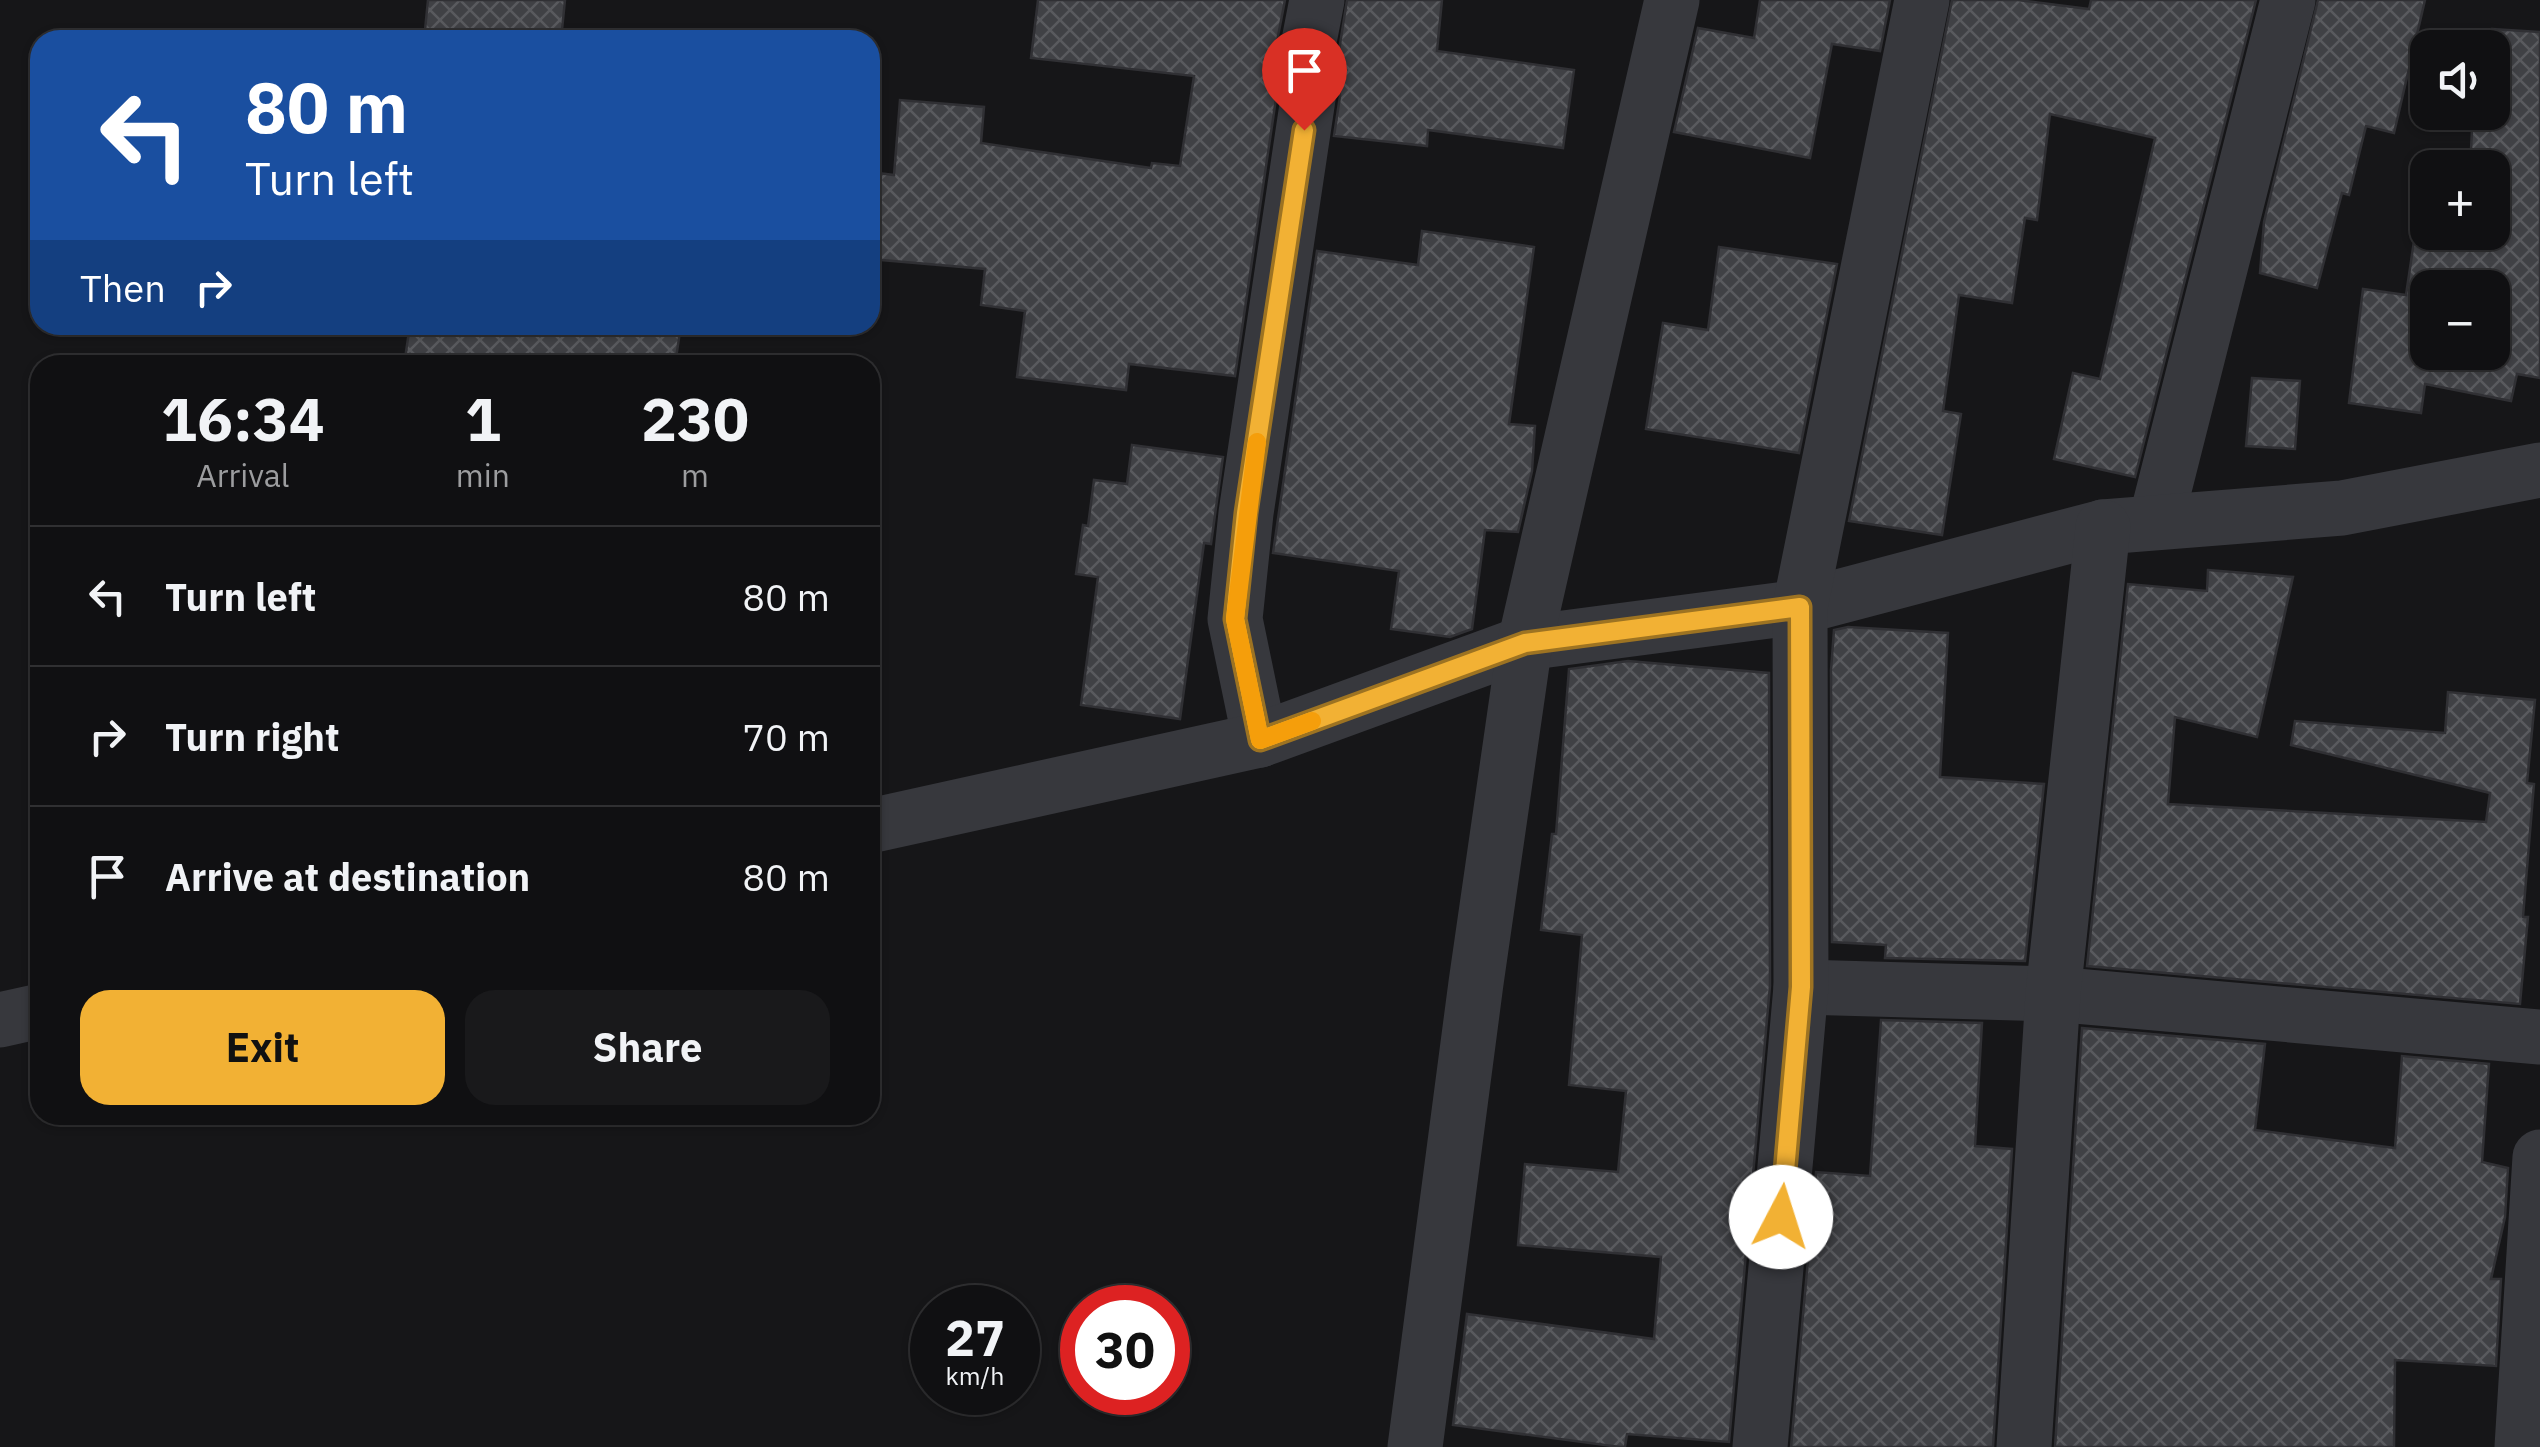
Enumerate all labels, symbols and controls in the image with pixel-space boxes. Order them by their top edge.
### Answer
pin [1262,28,1347,131]
map controls [2410,30,2510,370]
button: sound [2410,30,2510,130]
icon: arrive [1277,43,1332,98]
text: 80 m [245,61,408,152]
icon: left [80,70,210,200]
text: Turn left [245,149,414,207]
button: + [2410,150,2510,250]
icon: right [186,260,241,315]
text: Then [80,263,166,312]
button: − [2410,270,2510,370]
text: 16:34 [161,379,325,458]
text: 1 [465,379,501,458]
text: 230 [641,379,749,458]
text: Arrival [196,454,290,496]
text: min [456,454,510,496]
text: m [681,454,709,496]
icon: left [80,569,135,624]
text: Turn left [165,572,316,621]
text: 80 m [742,572,830,621]
icon: right [80,709,135,764]
text: Turn right [165,712,340,761]
text: 70 m [742,712,830,761]
icon: arrive [80,849,135,904]
text: Arrive at destination [165,852,530,901]
text: 80 m [742,852,830,901]
button: Exit [80,990,445,1105]
button: Share [465,990,830,1105]
position arrow [1729,1165,1833,1269]
speed limit sign: 30 [1060,1285,1190,1415]
text: 27 [945,1305,1005,1370]
text: km/h [946,1359,1004,1392]

